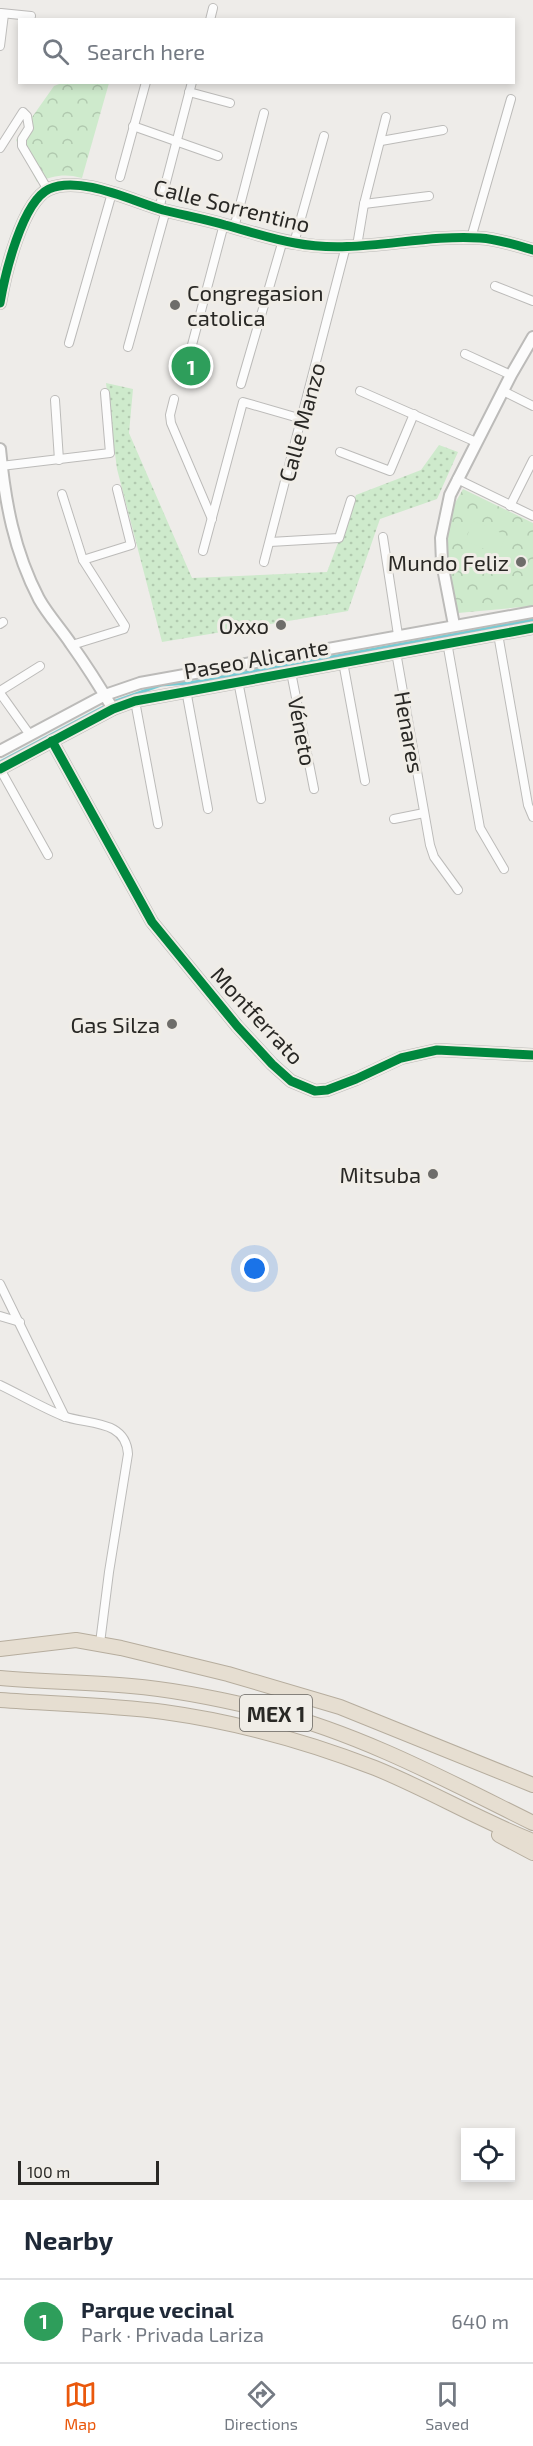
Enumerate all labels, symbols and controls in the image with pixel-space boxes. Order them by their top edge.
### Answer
search box [18,18,515,84]
icon: search [39,35,72,68]
text: Search here [87,38,205,64]
street label: Calle Sorrentino [151,173,313,237]
place label: Congregasion catolica [187,279,324,330]
marker: Congregasion catolica [168,298,182,312]
pin: 1 [172,344,210,388]
street label: Calle Manzo [273,360,329,484]
place label: Mundo Feliz [388,549,509,575]
marker: Mundo Feliz [514,555,528,569]
place label: Oxxo [219,612,269,638]
marker: Oxxo [274,618,288,632]
street label: Paseo Alicante [182,632,330,684]
street label: Henares [390,689,430,775]
street label: Véneto [284,694,322,768]
street label: Montferrato [206,961,310,1069]
place label: Gas Silza [70,1011,160,1037]
marker: Gas Silza [165,1017,179,1031]
place label: Mitsuba [340,1161,421,1187]
marker: Mitsuba [426,1167,440,1181]
your location [240,1254,269,1283]
road number: MEX 1 [240,1695,312,1731]
map controls [461,2128,515,2182]
button: locate [461,2128,515,2182]
scale bar [18,2158,159,2186]
text: 100 m [27,2162,70,2181]
text: Nearby [24,2224,113,2255]
text: Parque vecinal [81,2296,234,2322]
text: 1 [39,2309,48,2333]
text: 640 m [451,2309,509,2333]
text: Park · Privada Lariza [81,2322,264,2346]
tab: Map [64,2378,97,2433]
tab: Directions [224,2378,298,2433]
tab: Saved [425,2378,469,2433]

